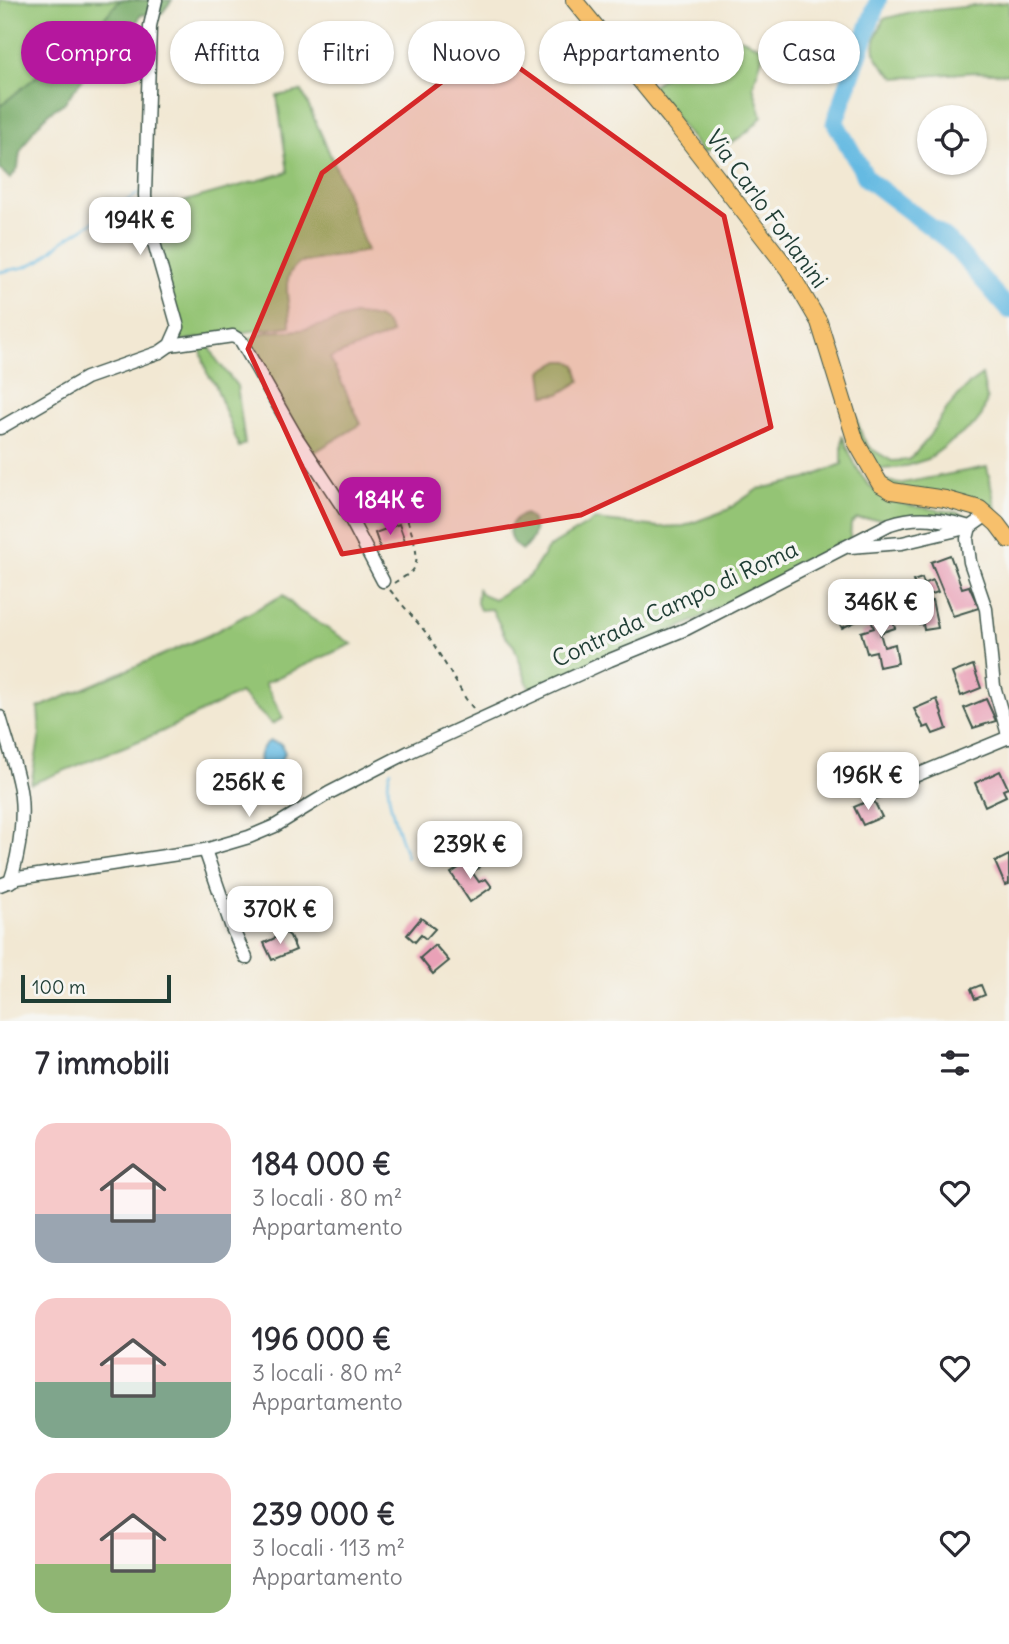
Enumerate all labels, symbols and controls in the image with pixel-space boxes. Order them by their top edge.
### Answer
chip: Compra [21,21,156,84]
chip: Affitta [170,21,284,84]
chip: Filtri [298,21,394,84]
chip: Nuovo [408,21,525,84]
chip: Appartamento [539,21,744,84]
chip: Casa [758,21,860,84]
map controls [917,105,987,175]
button: locate [917,105,987,175]
street label: Via Carlo Forlanini [700,124,835,294]
pin: 194K € [83,198,197,257]
text: 194K € [105,205,175,234]
pin: 184K € [333,477,447,537]
text: 184K € [355,485,425,514]
street label: Contrada Campo di Roma [547,534,802,673]
pin: 346K € [824,580,938,639]
text: 346K € [844,587,918,616]
pin: 196K € [811,752,925,812]
pin: 256K € [192,760,306,819]
text: 196K € [833,760,903,789]
text: 256K € [212,767,286,796]
pin: 239K € [413,822,527,881]
text: 239K € [433,829,507,858]
pin: 370K € [223,886,337,946]
text: 370K € [243,894,317,923]
scale bar [21,972,172,1004]
text: 100 m [32,975,86,999]
text: 7 immobili [35,1044,170,1082]
icon: filters [936,1044,974,1082]
text: 184 000 € [252,1145,391,1183]
icon: home [91,1151,175,1235]
icon: heart [936,1174,974,1212]
text: 3 locali · 80 m² [252,1183,402,1212]
text: Appartamento [252,1212,403,1241]
text: 196 000 € [252,1320,391,1358]
icon: home [91,1326,175,1410]
icon: heart [936,1349,974,1387]
text: 3 locali · 80 m² [252,1358,402,1387]
text: Appartamento [252,1387,403,1416]
text: 239 000 € [252,1495,396,1533]
icon: home [91,1501,175,1585]
icon: heart [936,1524,974,1562]
text: 3 locali · 113 m² [252,1533,405,1562]
text: Appartamento [252,1562,403,1591]

